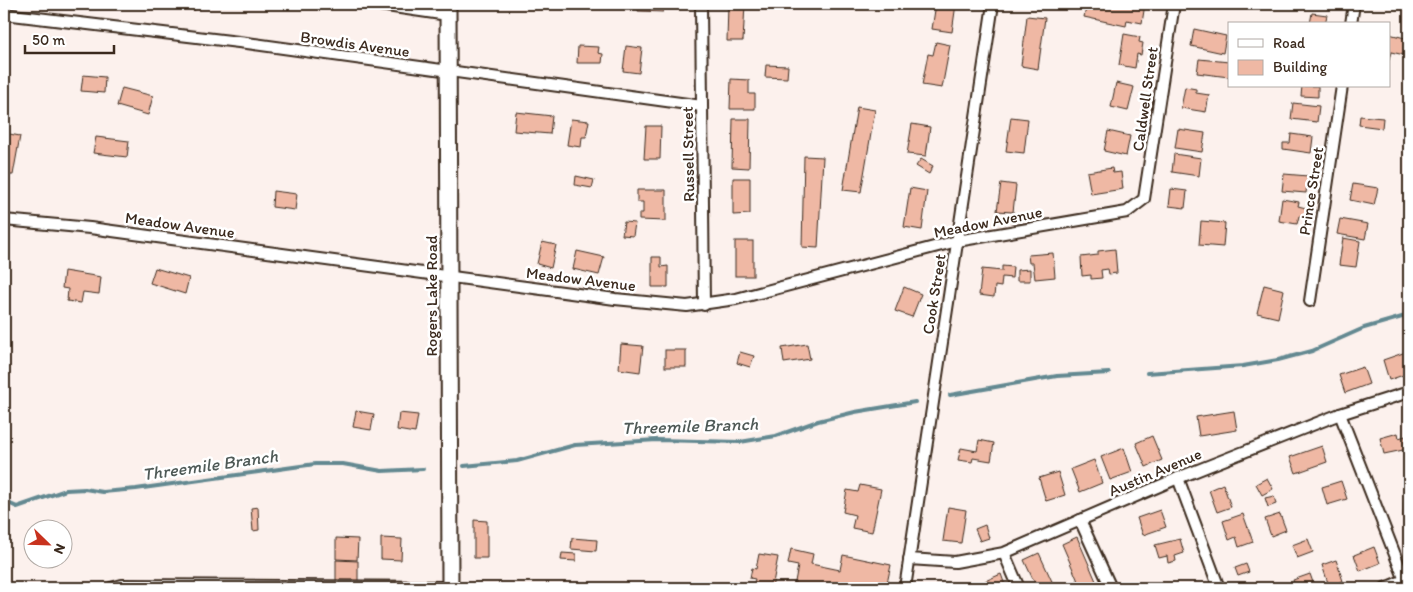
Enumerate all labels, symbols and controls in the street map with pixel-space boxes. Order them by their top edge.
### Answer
scale bar [25,22,114,54]
legend [1228,22,1390,88]
street label: Browdis Avenue [299,27,411,61]
text: 50 m [32,31,65,49]
text: Road [1273,34,1306,52]
street label: Caldwell Street [1128,45,1162,153]
text: Building [1273,58,1327,76]
street label: Russell Street [678,106,698,202]
street label: Prince Street [1295,145,1327,237]
street label: Meadow Avenue [932,202,1044,242]
street label: Meadow Avenue [124,208,236,242]
street label: Rogers Lake Road [422,235,441,357]
street label: Cook Street [918,252,950,336]
street label: Meadow Avenue [525,263,637,295]
water label: Threemile Branch [622,413,759,439]
street label: Austin Avenue [1106,444,1204,500]
water label: Threemile Branch [141,445,280,485]
north arrow [22,520,72,570]
text: N [50,541,69,557]

